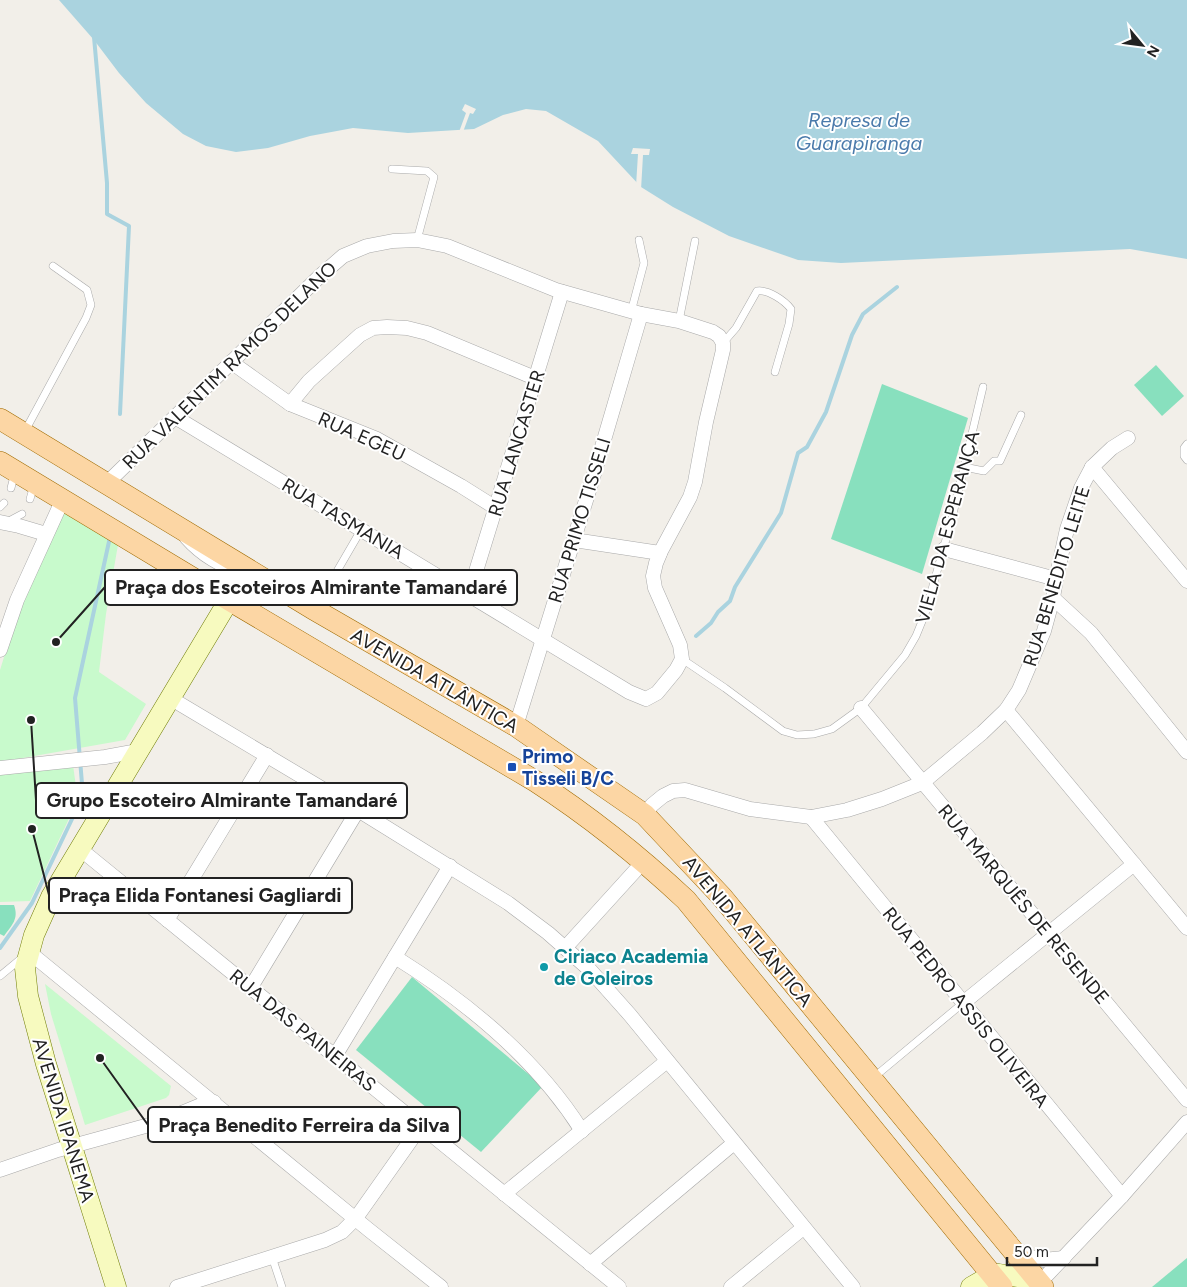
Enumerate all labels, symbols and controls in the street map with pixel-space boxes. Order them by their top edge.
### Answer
north arrow [1117,20,1167,70]
text: N [1143,42,1163,60]
water label: Represa de Guarapiranga [796,108,922,155]
street label: RUA VALENTIM RAMOS DELANO [117,257,341,474]
street label: RUA LANCASTER [483,367,550,519]
street label: RUA EGEU [315,407,409,466]
street label: VIELA DA ESPERANÇA [911,428,984,626]
street label: RUA PRIMO TISSELI [543,435,616,606]
street label: RUA TASMANIA [278,473,408,564]
street label: RUA BENEDITO LEITE [1018,483,1095,669]
callout: Praça dos Escoteiros Almirante Tamandaré [105,570,517,605]
text: Praça dos Escoteiros Almirante Tamandaré [115,575,507,599]
street label: AVENIDA ATLÂNTICA [347,623,523,738]
place label: Primo Tisseli B/C [522,745,614,790]
marker: Primo Tisseli B/C [506,761,518,773]
callout: Grupo Escoteiro Almirante Tamandaré [36,783,407,818]
text: Grupo Escoteiro Almirante Tamandaré [47,788,397,812]
street label: RUA MARQUÊS DE RESENDE [933,800,1114,1009]
street label: AVENIDA ATLÂNTICA [678,851,817,1011]
callout: Praça Elida Fontanesi Gagliardi [49,878,352,913]
text: Praça Elida Fontanesi Gagliardi [58,883,342,907]
street label: RUA PEDRO ASSIS OLIVEIRA [878,902,1054,1112]
place label: Ciriaco Academia de Goleiros [554,945,708,990]
marker: Ciriaco Academia de Goleiros [538,961,550,973]
street label: RUA DAS PAINEIRAS [225,964,381,1097]
street label: AVENIDA IPANEMA [28,1035,100,1205]
callout: Praça Benedito Ferreira da Silva [148,1107,460,1142]
text: Praça Benedito Ferreira da Silva [158,1113,450,1137]
scale bar [1007,1234,1097,1266]
text: 50 m [1014,1243,1049,1261]

